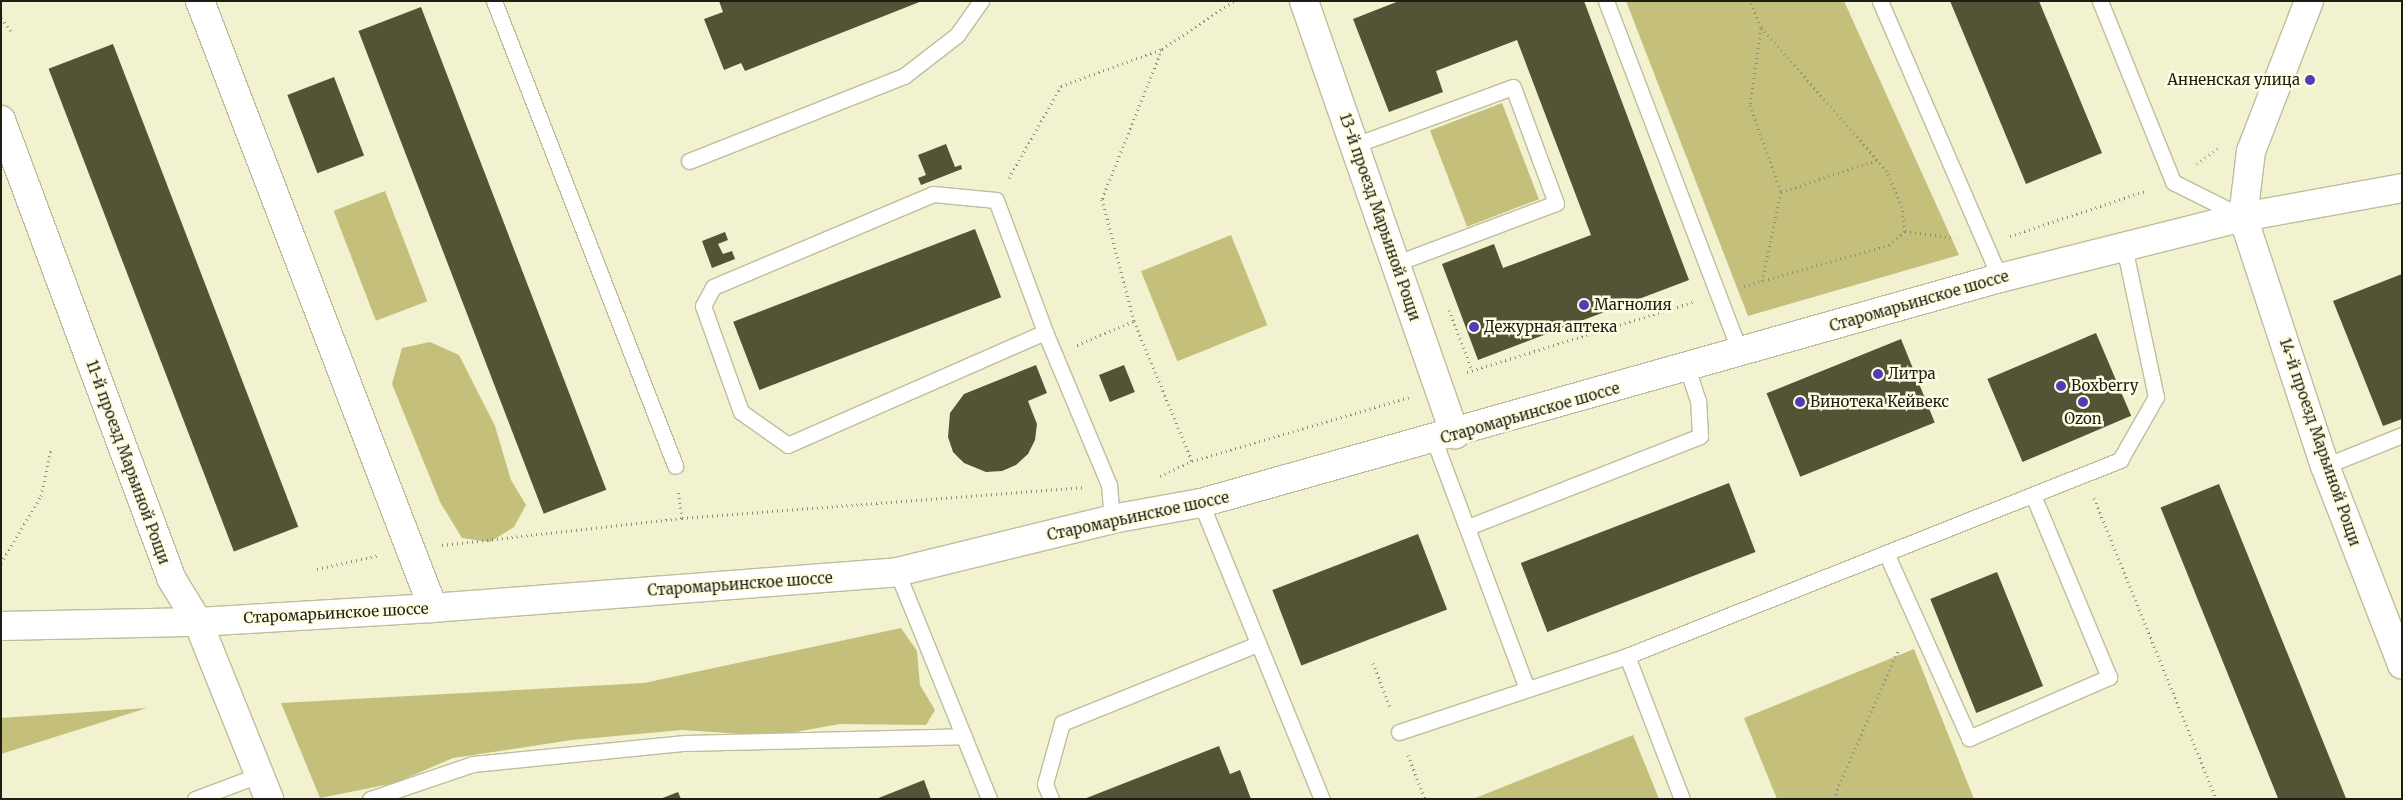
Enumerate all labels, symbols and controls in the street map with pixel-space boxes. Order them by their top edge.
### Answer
place label: Анненская улица [2167,71,2300,89]
marker: Анненская улица [2304,74,2316,86]
street label: 13-й проезд Марьиной Рощи [1336,111,1424,323]
street label: Старомарьинское шоссе [1827,267,2011,335]
place label: Магнолия [1594,296,1672,314]
marker: Магнолия [1578,299,1590,311]
place label: Дежурная аптека [1484,318,1617,336]
marker: Дежурная аптека [1468,321,1480,333]
street label: 14-й проезд Марьиной Рощи [2276,336,2364,548]
street label: 11-й проезд Марьиной Рощи [83,357,173,567]
place label: Литра [1888,365,1936,383]
marker: Литра [1872,368,1884,380]
place label: Boxberry [2071,377,2138,395]
street label: Старомарьинское шоссе [1438,379,1622,447]
marker: Boxberry [2055,380,2067,392]
place label: Винотека Кейвекс [1810,393,1949,411]
marker: Винотека Кейвекс [1794,396,1806,408]
marker: Ozon [2077,396,2089,408]
place label: Ozon [2064,410,2102,428]
street label: Старомарьинское шоссе [1045,488,1231,544]
street label: Старомарьинское шоссе [647,569,833,599]
street label: Старомарьинское шоссе [243,599,429,627]

